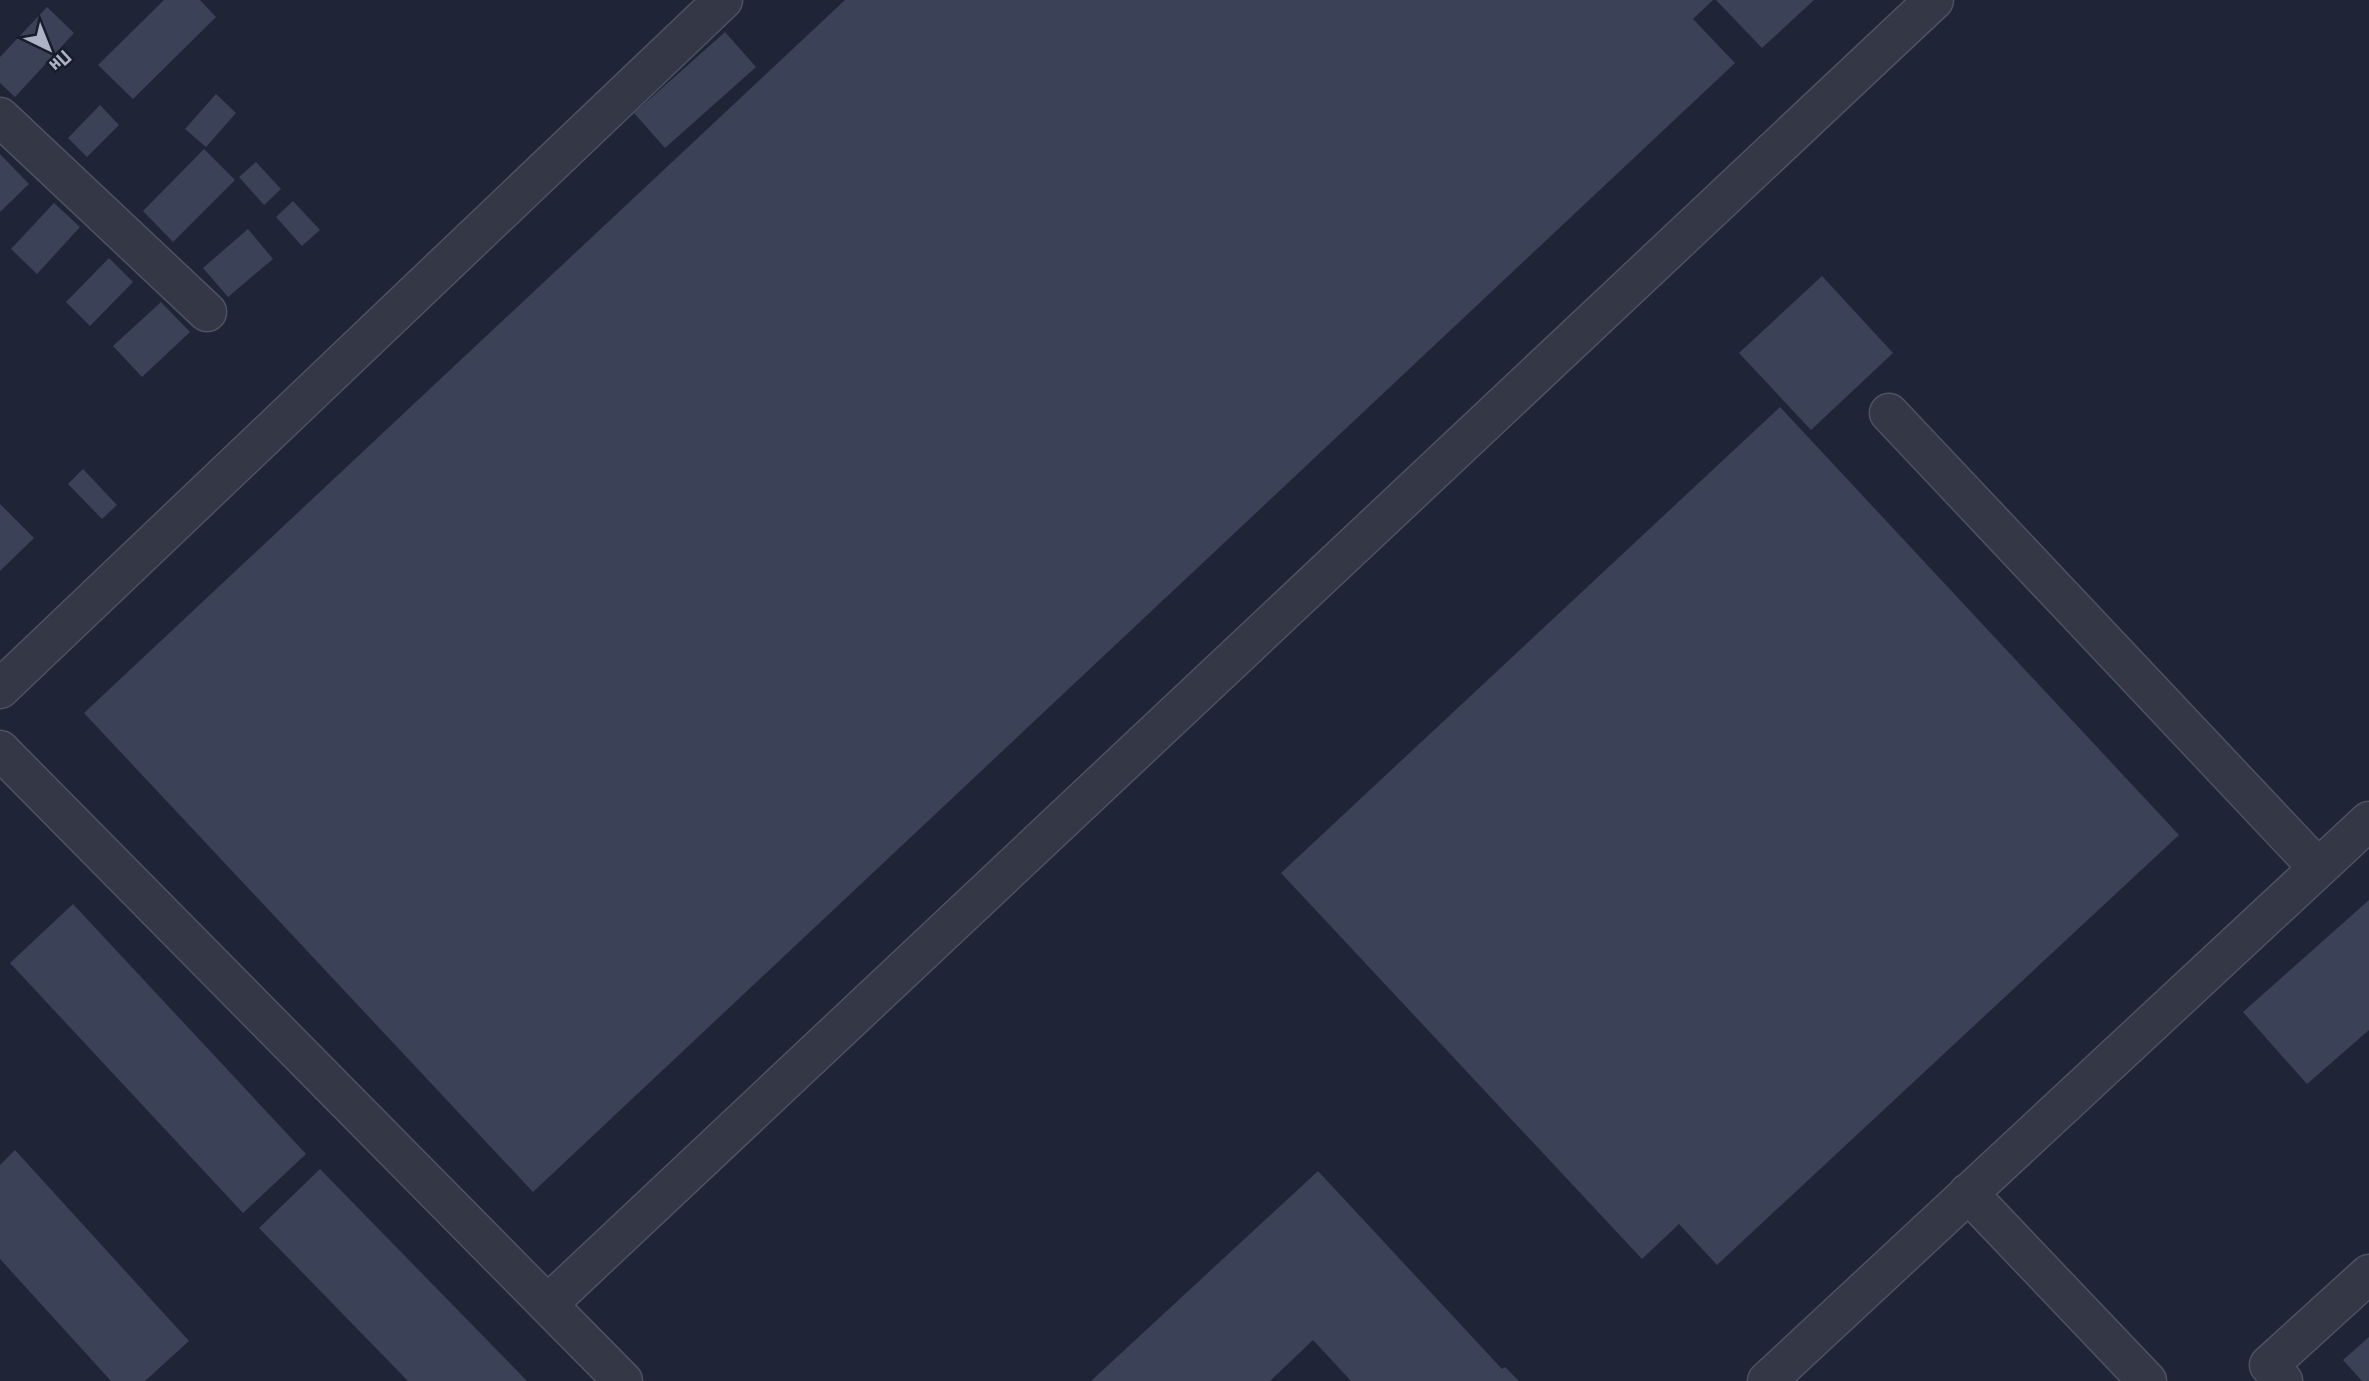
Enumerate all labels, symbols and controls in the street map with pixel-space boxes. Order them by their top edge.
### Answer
north arrow [14,14,84,84]
text: Пн [45,45,76,77]

